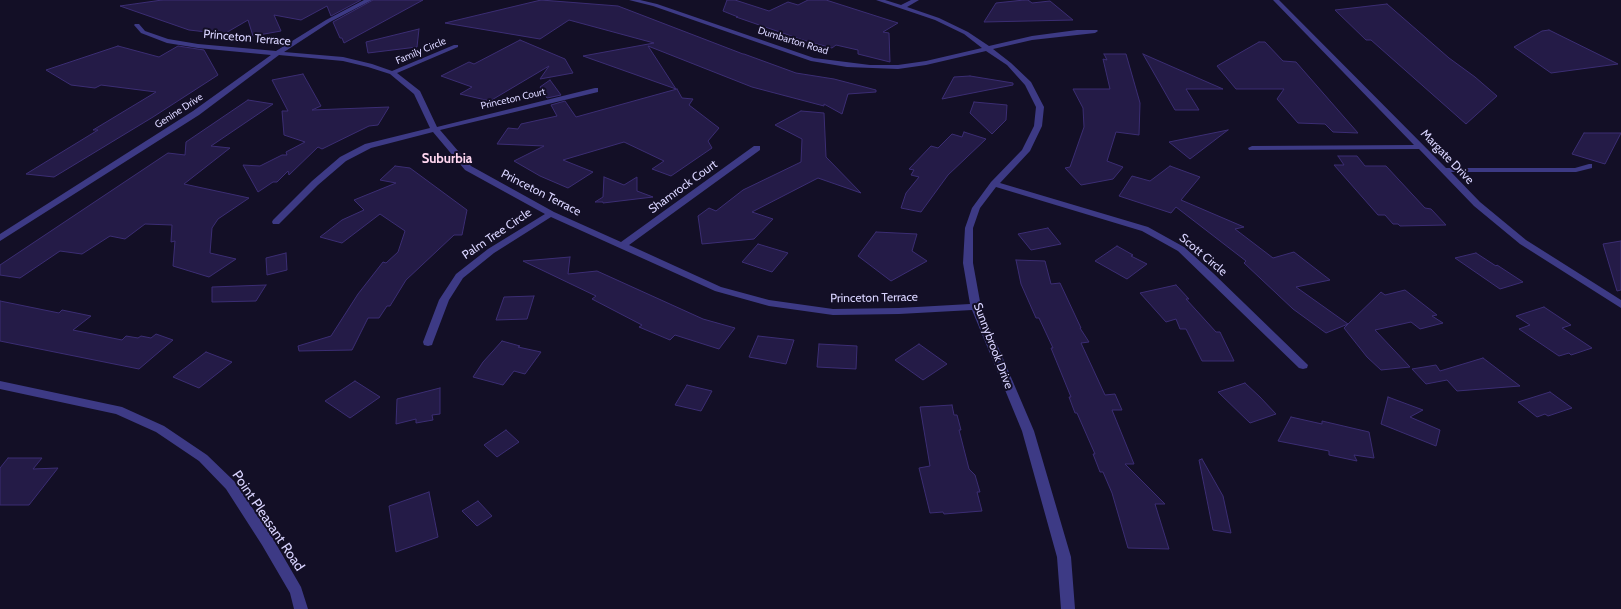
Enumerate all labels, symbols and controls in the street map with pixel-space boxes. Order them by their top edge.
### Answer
street label: Dumbarton Road [756,25,830,57]
street label: Princeton Terrace [203,27,291,49]
street label: Family Circle [394,35,448,67]
street label: Princeton Court [479,86,547,112]
street label: Genine Drive [153,91,205,131]
street label: Margate Drive [1417,127,1477,187]
district label: Suburbia [422,151,472,167]
street label: Shamrock Court [646,157,720,217]
street label: Princeton Terrace [499,167,583,219]
street label: Palm Tree Circle [459,205,535,263]
street label: Scott Circle [1176,231,1230,279]
street label: Princeton Terrace [830,290,918,306]
street label: Sunnybrook Drive [970,301,1016,391]
street label: Point Pleasant Road [228,468,308,574]

